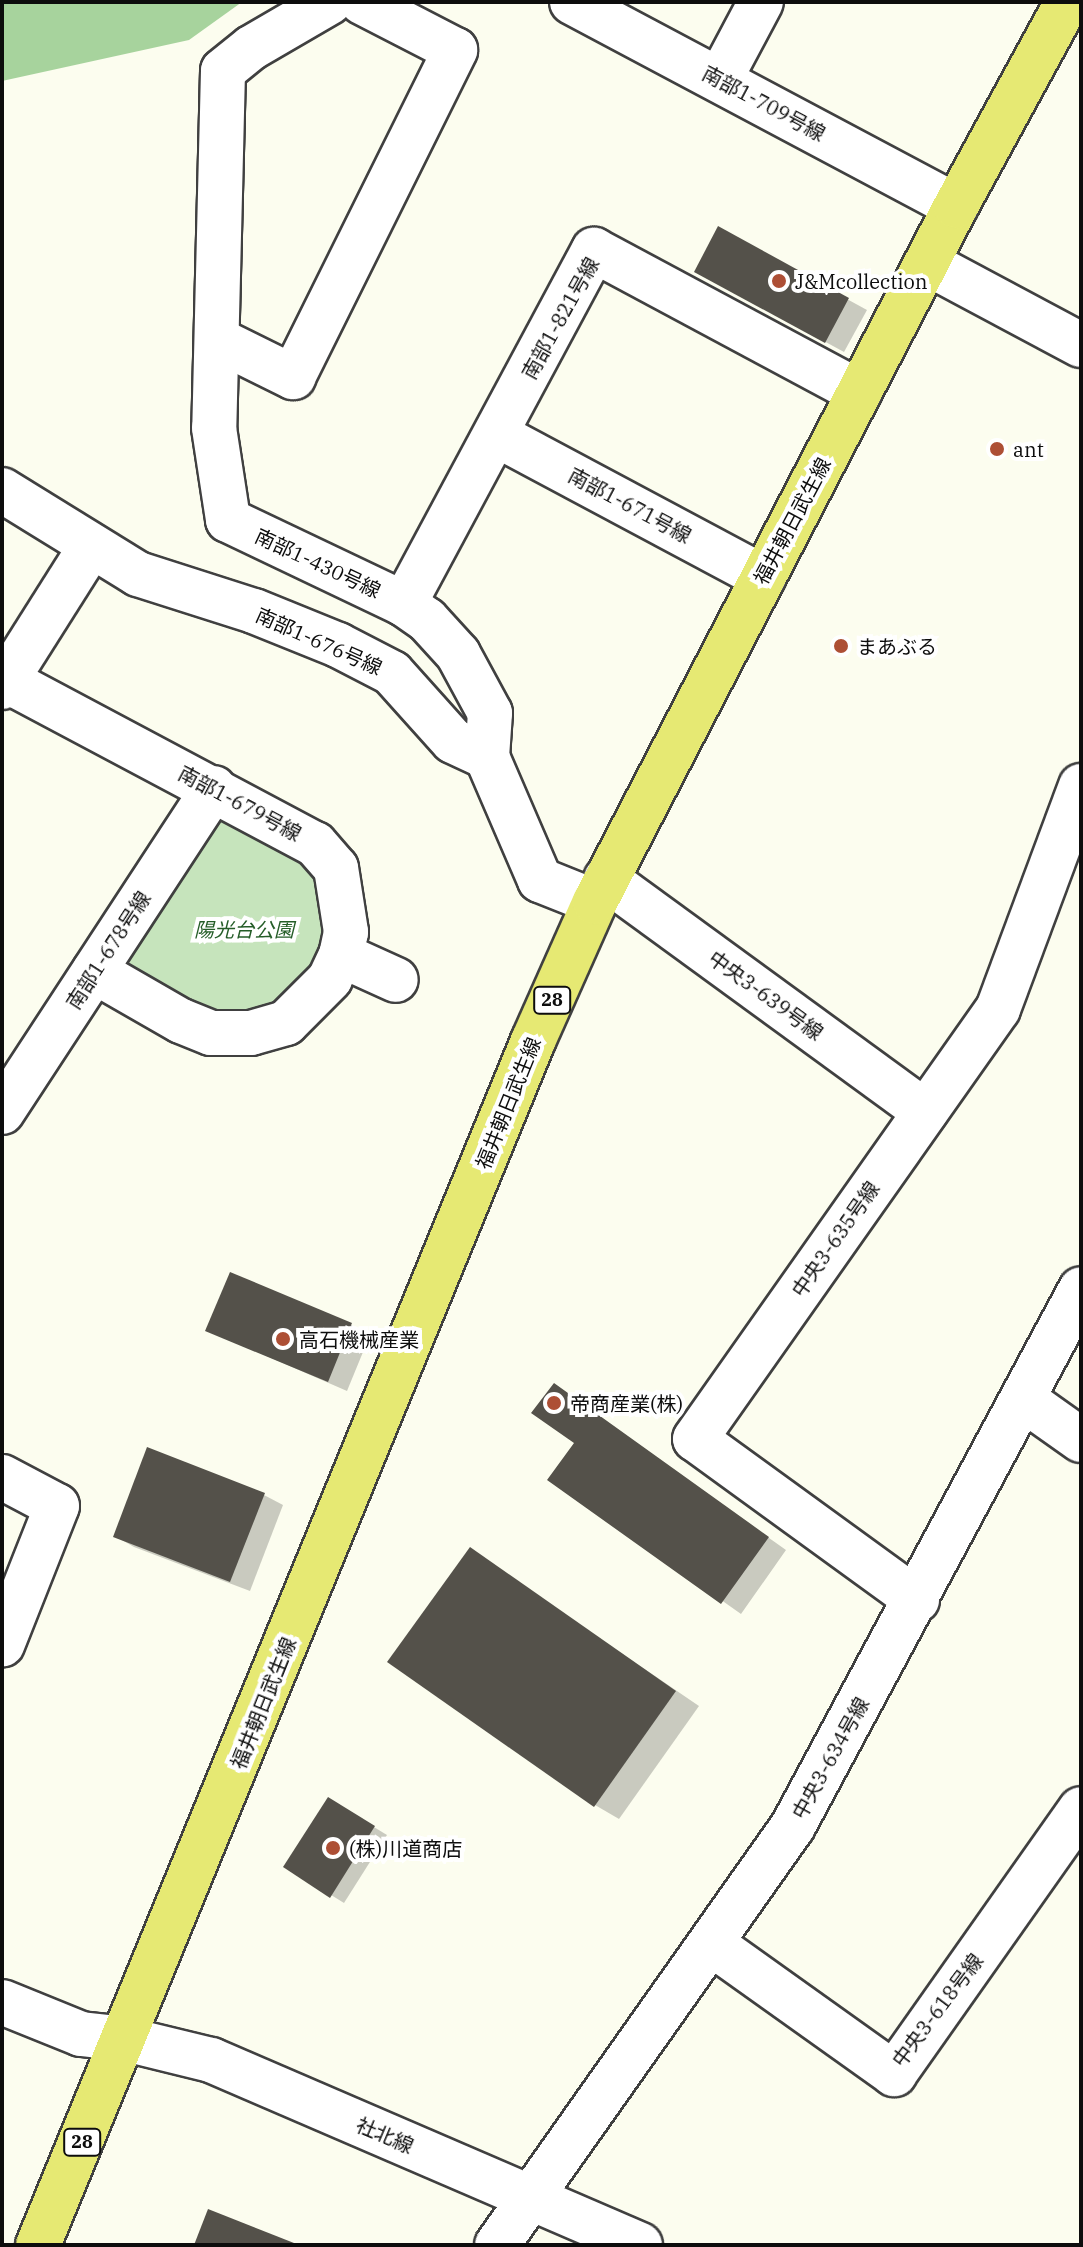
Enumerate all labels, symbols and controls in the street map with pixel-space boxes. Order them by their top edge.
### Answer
street label: 南部1-709号線 [698,61,830,145]
street label: 南部1-821号線 [517,253,603,383]
place label: J&Mcollection [795,269,928,293]
marker: J&Mcollection [770,272,788,290]
place label: ant [1013,437,1044,461]
marker: ant [988,440,1006,458]
street label: 福井朝日武生線 [749,454,835,588]
street label: 南部1-671号線 [564,463,696,547]
street label: 南部1-430号線 [251,523,385,603]
street label: 南部1-676号線 [252,602,386,680]
place label: まあぶる [857,634,937,658]
marker: まあぶる [832,637,850,655]
street label: 南部1-679号線 [174,761,306,845]
street label: 南部1-678号線 [61,886,155,1014]
park label: 陽光台公園 [194,917,294,941]
street label: 中央3-639号線 [704,945,828,1045]
road number: 28 [532,986,572,1014]
street label: 福井朝日武生線 [471,1034,545,1172]
street label: 中央3-635号線 [786,1176,884,1302]
place label: 高石機械産業 [299,1327,419,1351]
marker: 高石機械産業 [274,1330,292,1348]
place label: 帝商産業(株) [570,1391,683,1415]
marker: 帝商産業(株) [545,1394,563,1412]
street label: 福井朝日武生線 [226,1634,300,1772]
street label: 中央3-634号線 [787,1693,873,1823]
place label: (株)川道商店 [349,1836,462,1860]
marker: (株)川道商店 [324,1839,342,1857]
street label: 中央3-618号線 [887,1949,987,2071]
street label: 社北線 [353,2112,417,2158]
road number: 28 [62,2128,102,2156]

